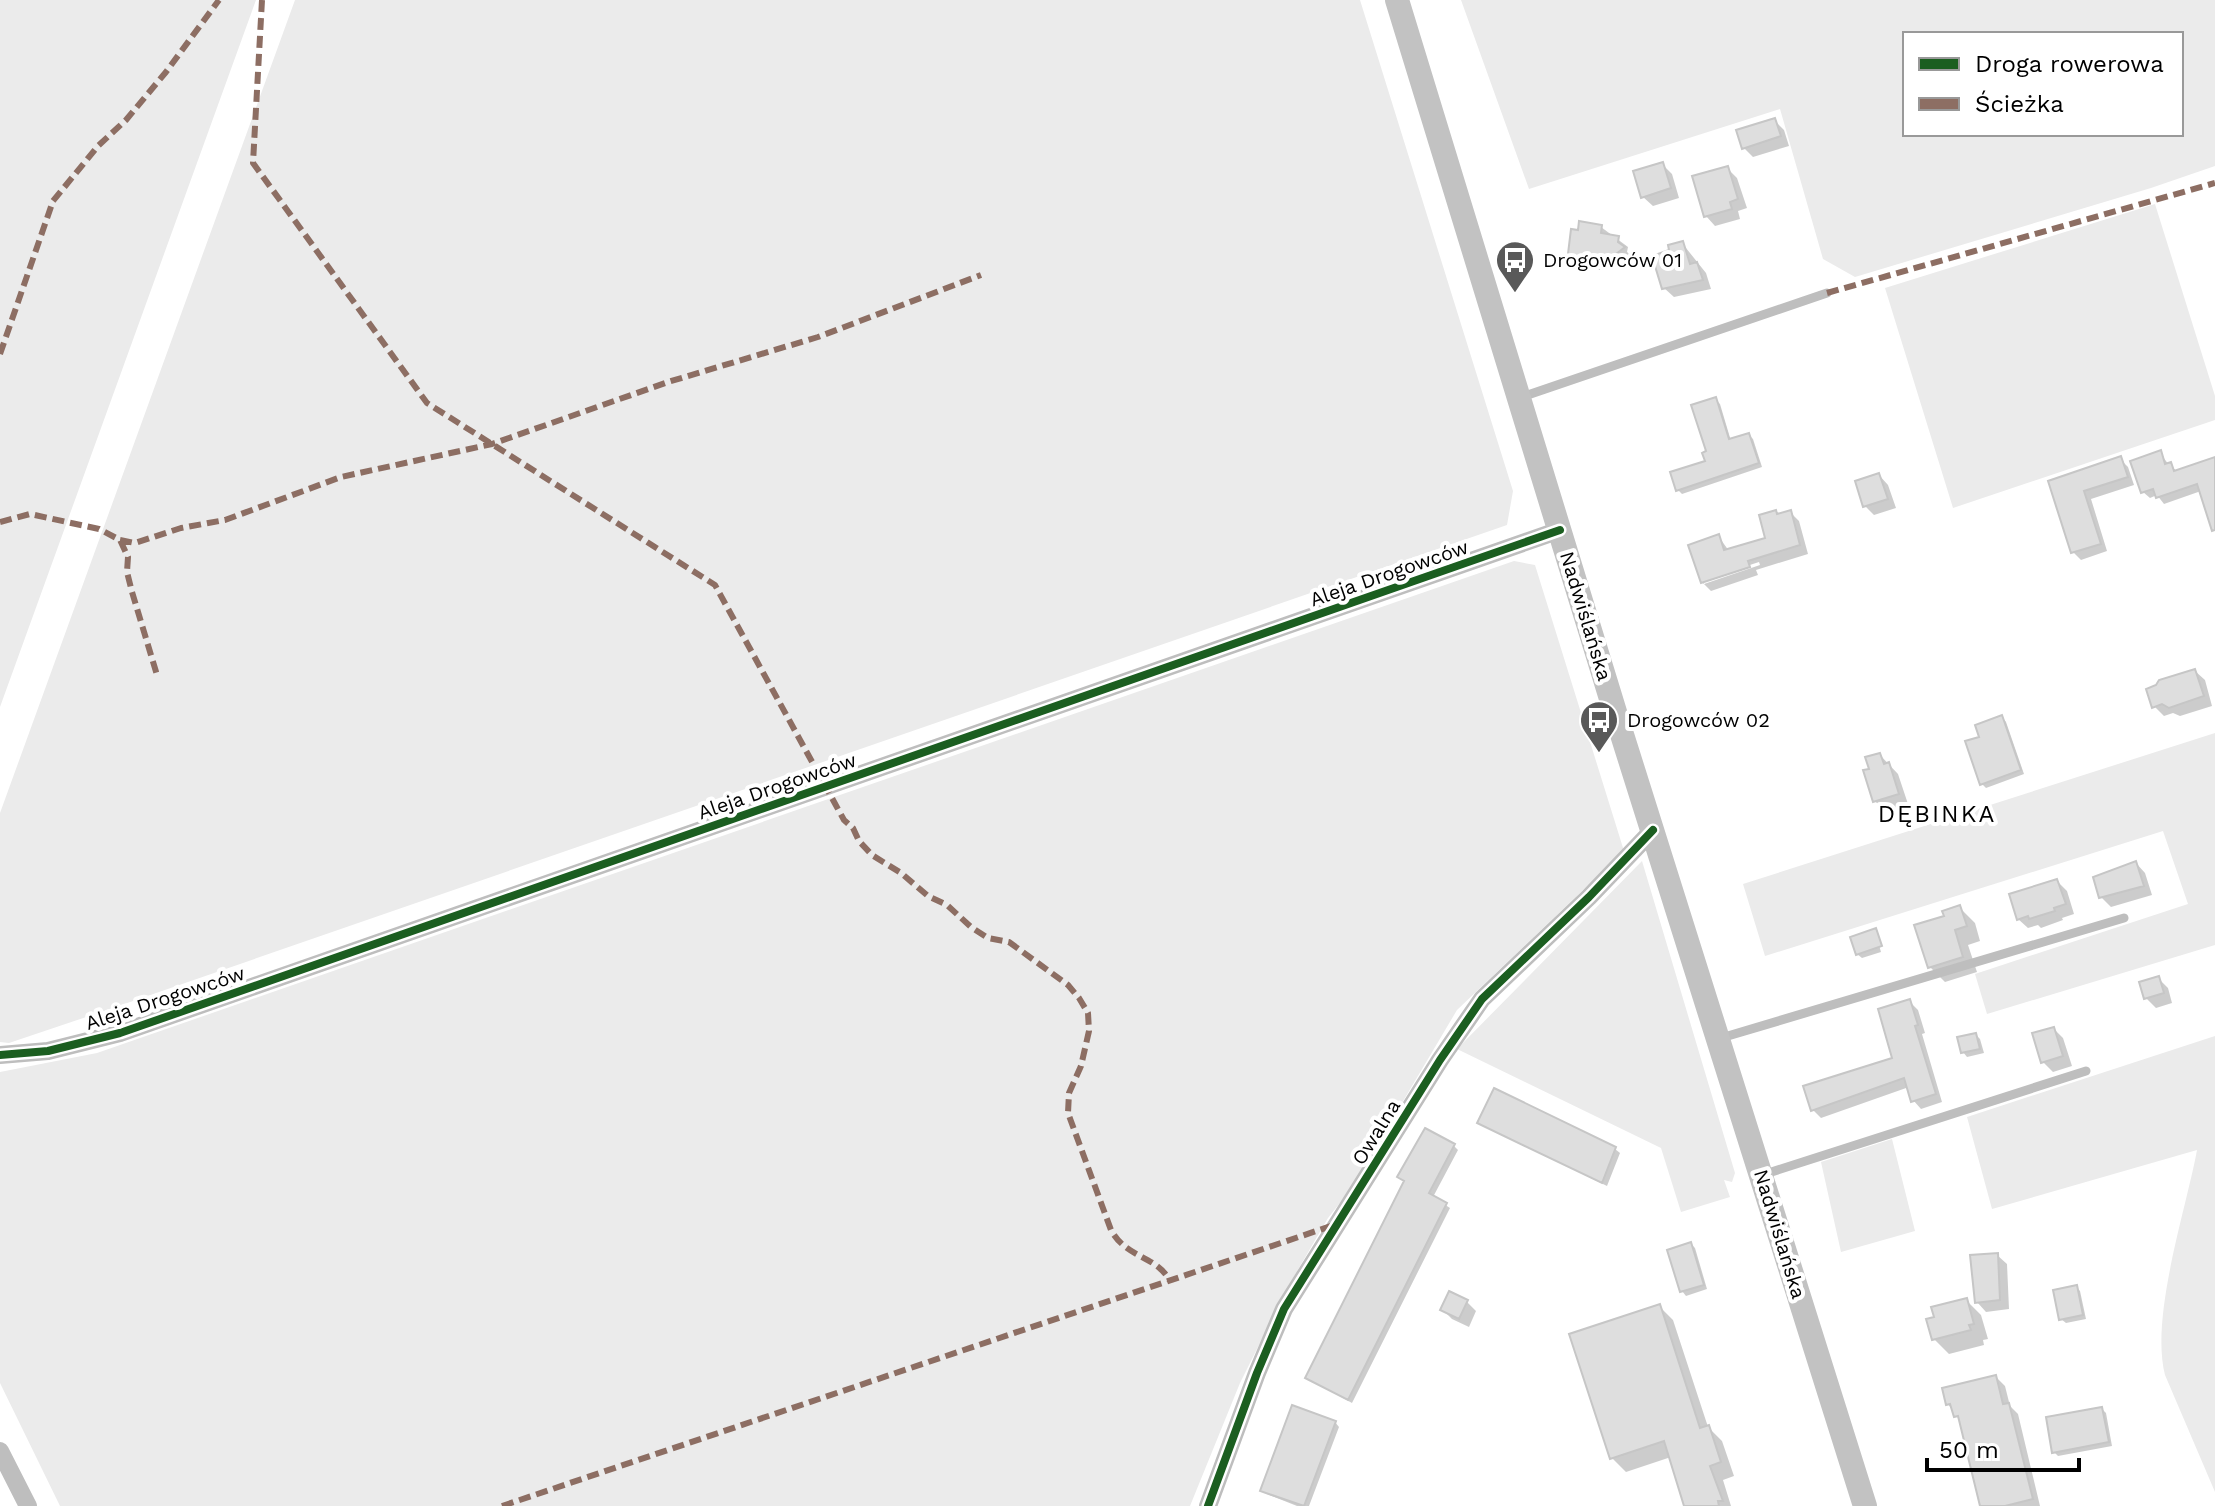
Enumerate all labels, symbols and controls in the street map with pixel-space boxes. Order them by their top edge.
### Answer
legend [1903,32,2183,136]
text: Droga rowerowa [1975,50,2164,78]
text: Ścieżka [1975,90,2064,118]
bus stop icon: Drogowców 01 [1494,239,1536,294]
place label: Drogowców 01 [1543,248,1682,272]
street label: Aleja Drogowców [1306,534,1472,611]
street label: Nadwiślańska [1555,549,1617,683]
bus stop icon: Drogowców 02 [1578,699,1620,754]
place label: Drogowców 02 [1627,708,1770,732]
street label: Aleja Drogowców [694,747,860,824]
district label: DĘBINKA [1878,800,1996,828]
street label: Aleja Drogowców [82,961,248,1035]
street label: Owalna [1347,1095,1405,1169]
street label: Nadwiślańska [1749,1167,1811,1301]
scale bar [1927,1422,2079,1472]
text: 50 m [1939,1436,1999,1464]

